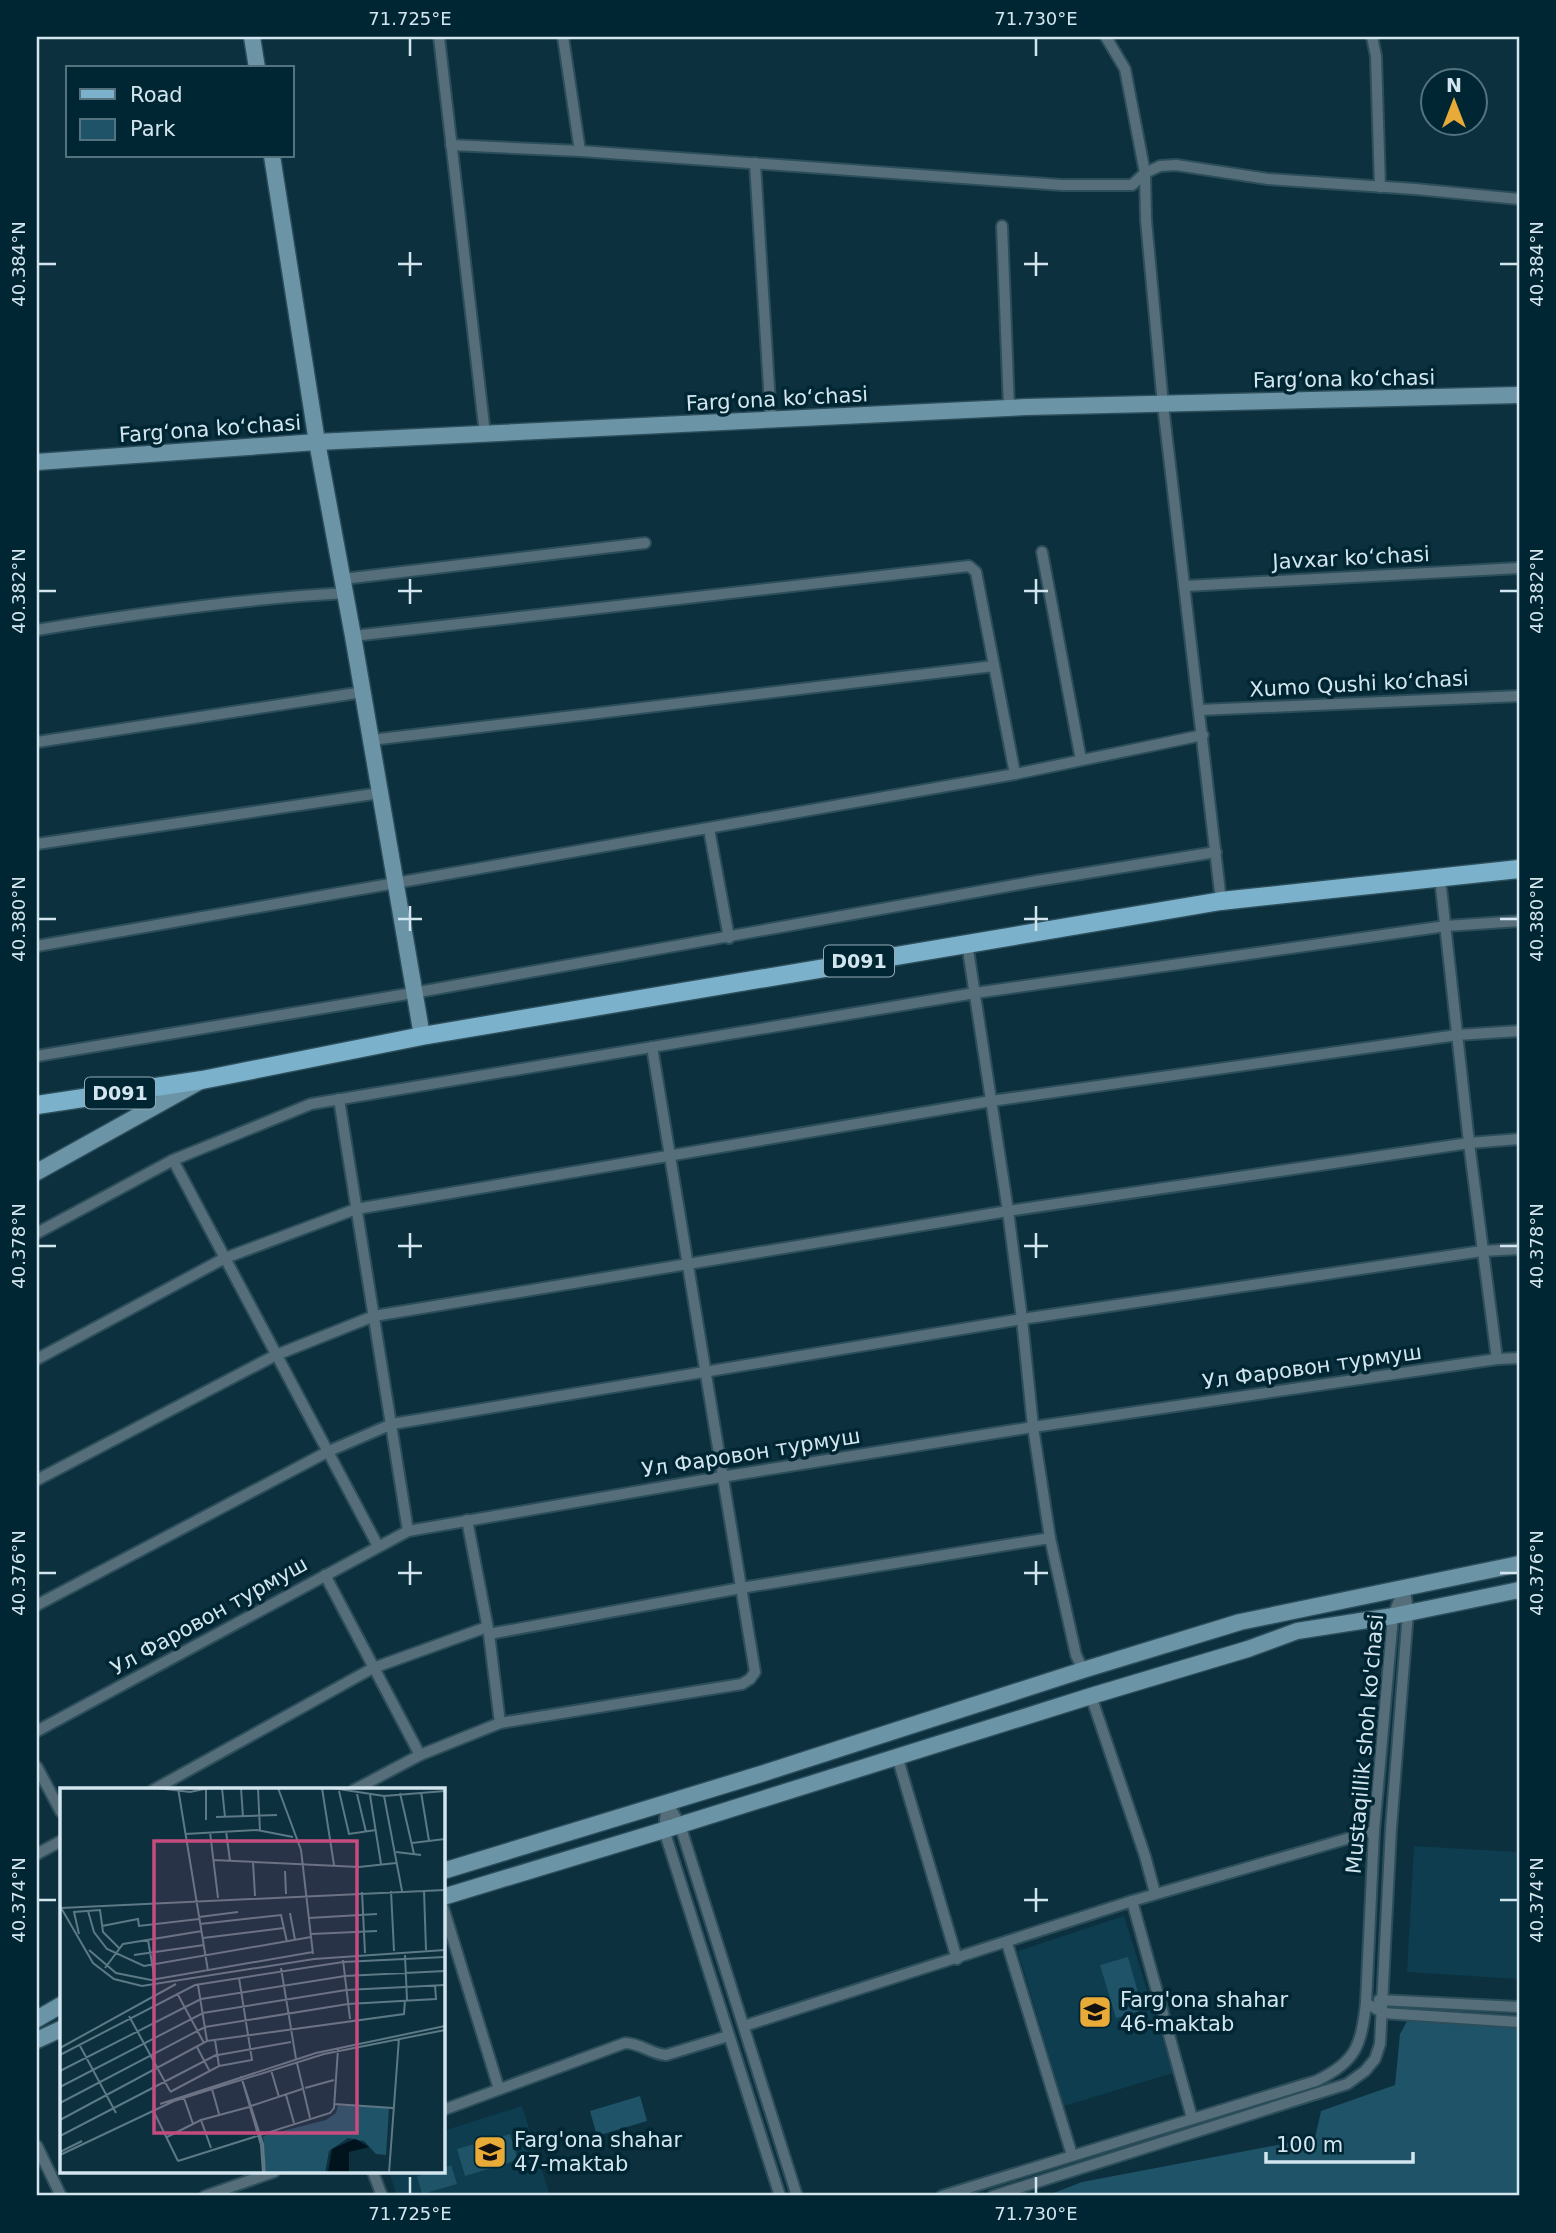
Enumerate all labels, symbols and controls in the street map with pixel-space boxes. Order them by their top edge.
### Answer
text: 71.725°E [368,8,452,29]
text: 71.730°E [994,8,1078,29]
legend [66,66,294,158]
north arrow [1420,66,1490,136]
text: N [1446,74,1462,96]
text: Road [130,83,183,107]
text: Park [130,117,176,141]
text: 40.384°N [8,221,29,307]
text: 40.384°N [1526,221,1547,307]
street label: Fargʻona koʻchasi [1253,365,1435,393]
street label: Fargʻona koʻchasi [685,382,869,416]
street label: Fargʻona koʻchasi [118,411,302,447]
street label: Javxar koʻchasi [1270,542,1430,574]
text: 40.382°N [8,548,29,634]
text: 40.382°N [1526,548,1547,634]
street label: Xumo Qushi koʻchasi [1249,666,1469,702]
text: 40.380°N [8,876,29,962]
text: 40.380°N [1526,876,1547,962]
road number: D091 [824,945,894,976]
road number: D091 [85,1078,155,1108]
text: 40.378°N [8,1203,29,1289]
text: 40.378°N [1526,1203,1547,1289]
street label: Ул Фаровон турмуш [1201,1340,1423,1394]
street label: Ул Фаровон турмуш [640,1424,862,1482]
text: 40.376°N [8,1530,29,1616]
text: 40.376°N [1526,1530,1547,1616]
street label: Ул Фаровон турмуш [106,1552,312,1680]
street label: Mustaqillik shoh ko'chasi [1342,1613,1388,1875]
inset map [60,1788,444,2174]
text: 40.374°N [8,1857,29,1943]
text: 40.374°N [1526,1857,1547,1943]
place label: Farg'ona shahar 46-maktab [1120,1988,1288,2036]
school or university icon: Farg'ona shahar 46-maktab [1076,1993,1114,2031]
scale bar [1266,2121,1412,2165]
place label: Farg'ona shahar 47-maktab [514,2128,682,2176]
school or university icon: Farg'ona shahar 47-maktab [471,2133,509,2171]
text: 100 m [1276,2133,1343,2157]
text: 71.725°E [368,2203,452,2224]
text: 71.730°E [994,2203,1078,2224]

